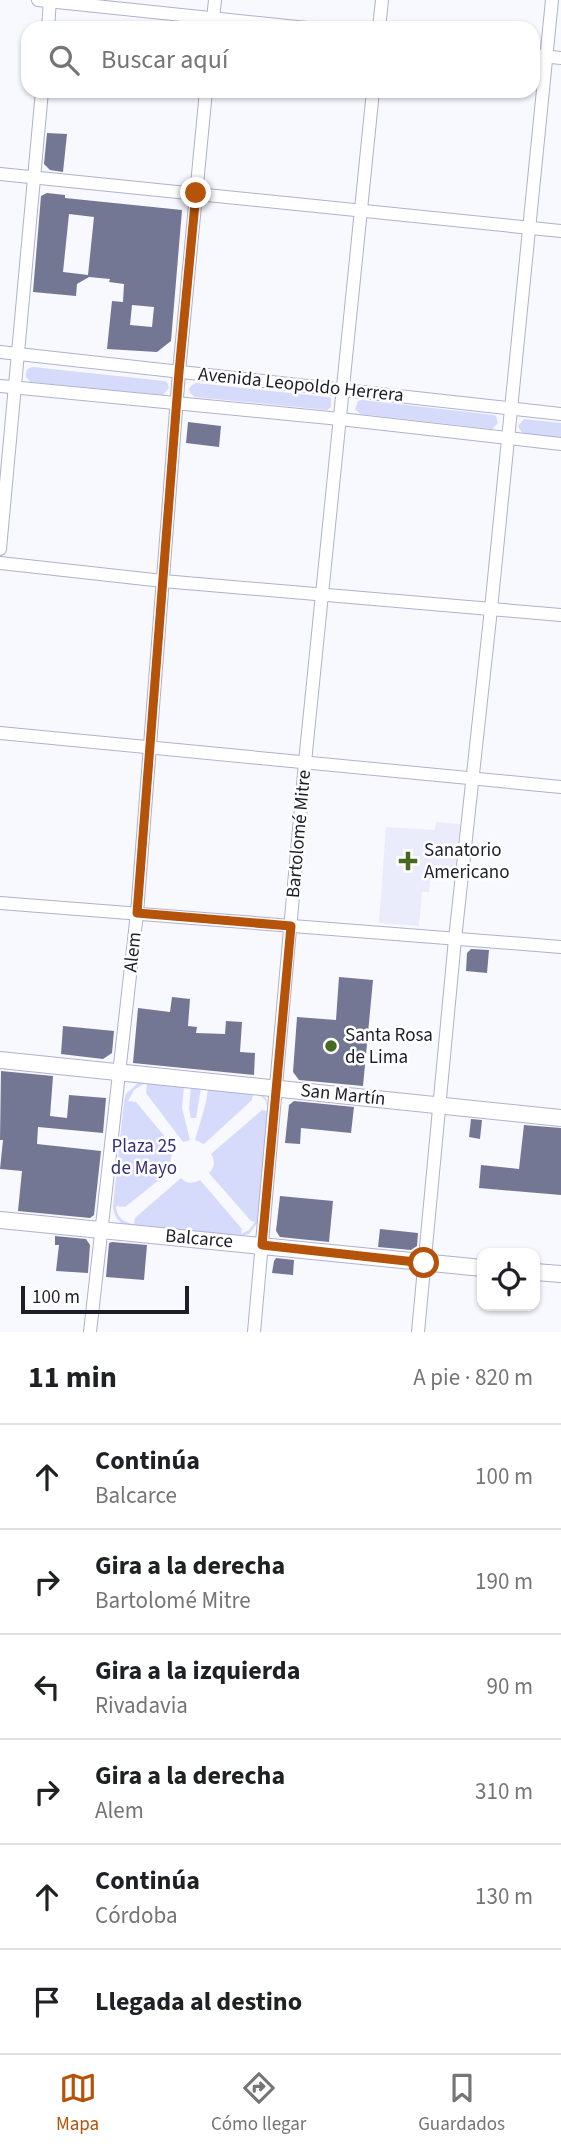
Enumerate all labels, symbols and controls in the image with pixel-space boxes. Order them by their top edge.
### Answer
search box [21,21,540,98]
icon: search [45,41,83,79]
text: Buscar aquí [101,41,228,78]
route end [180,177,211,208]
street label: Avenida Leopoldo Herrera [197,361,405,409]
street label: Bartolomé Mitre [280,769,318,899]
place label: Sanatorio Americano [424,837,510,886]
marker: Sanatorio Americano [398,851,418,871]
street label: Alem [117,931,149,973]
place label: Santa Rosa de Lima [345,1022,433,1071]
marker: Santa Rosa de Lima [323,1038,339,1054]
street label: San Martín [299,1077,387,1113]
park label: Plaza 25 de Mayo [111,1133,177,1182]
street label: Balcarce [164,1223,234,1255]
route start [408,1247,439,1278]
map controls [477,1248,540,1311]
button: locate [477,1248,540,1311]
scale bar [21,1283,189,1315]
text: 100 m [32,1284,80,1311]
text: 11 min [28,1356,117,1399]
text: A pie · 820 m [413,1361,533,1394]
text: Continúa [95,1442,200,1479]
icon: ahead [28,1458,66,1496]
text: 100 m [475,1460,533,1493]
text: Balcarce [95,1479,177,1512]
text: Gira a la derecha [95,1547,285,1584]
icon: right [28,1563,66,1601]
text: 190 m [475,1565,533,1598]
text: Bartolomé Mitre [95,1584,251,1617]
text: Gira a la izquierda [95,1652,300,1689]
icon: left [28,1668,66,1706]
text: 90 m [486,1670,533,1703]
text: Rivadavia [95,1689,188,1722]
text: Gira a la derecha [95,1757,285,1794]
icon: right [28,1773,66,1811]
text: 310 m [475,1775,533,1808]
text: Alem [95,1794,144,1827]
text: Continúa [95,1862,200,1899]
icon: ahead [28,1878,66,1916]
text: 130 m [475,1880,533,1913]
text: Córdoba [95,1899,178,1932]
icon: arrive [28,1983,66,2021]
text: Llegada al destino [95,1983,302,2020]
tab: Mapa [56,2069,99,2138]
tab: Cómo llegar [211,2069,306,2138]
tab: Guardados [418,2069,505,2138]

